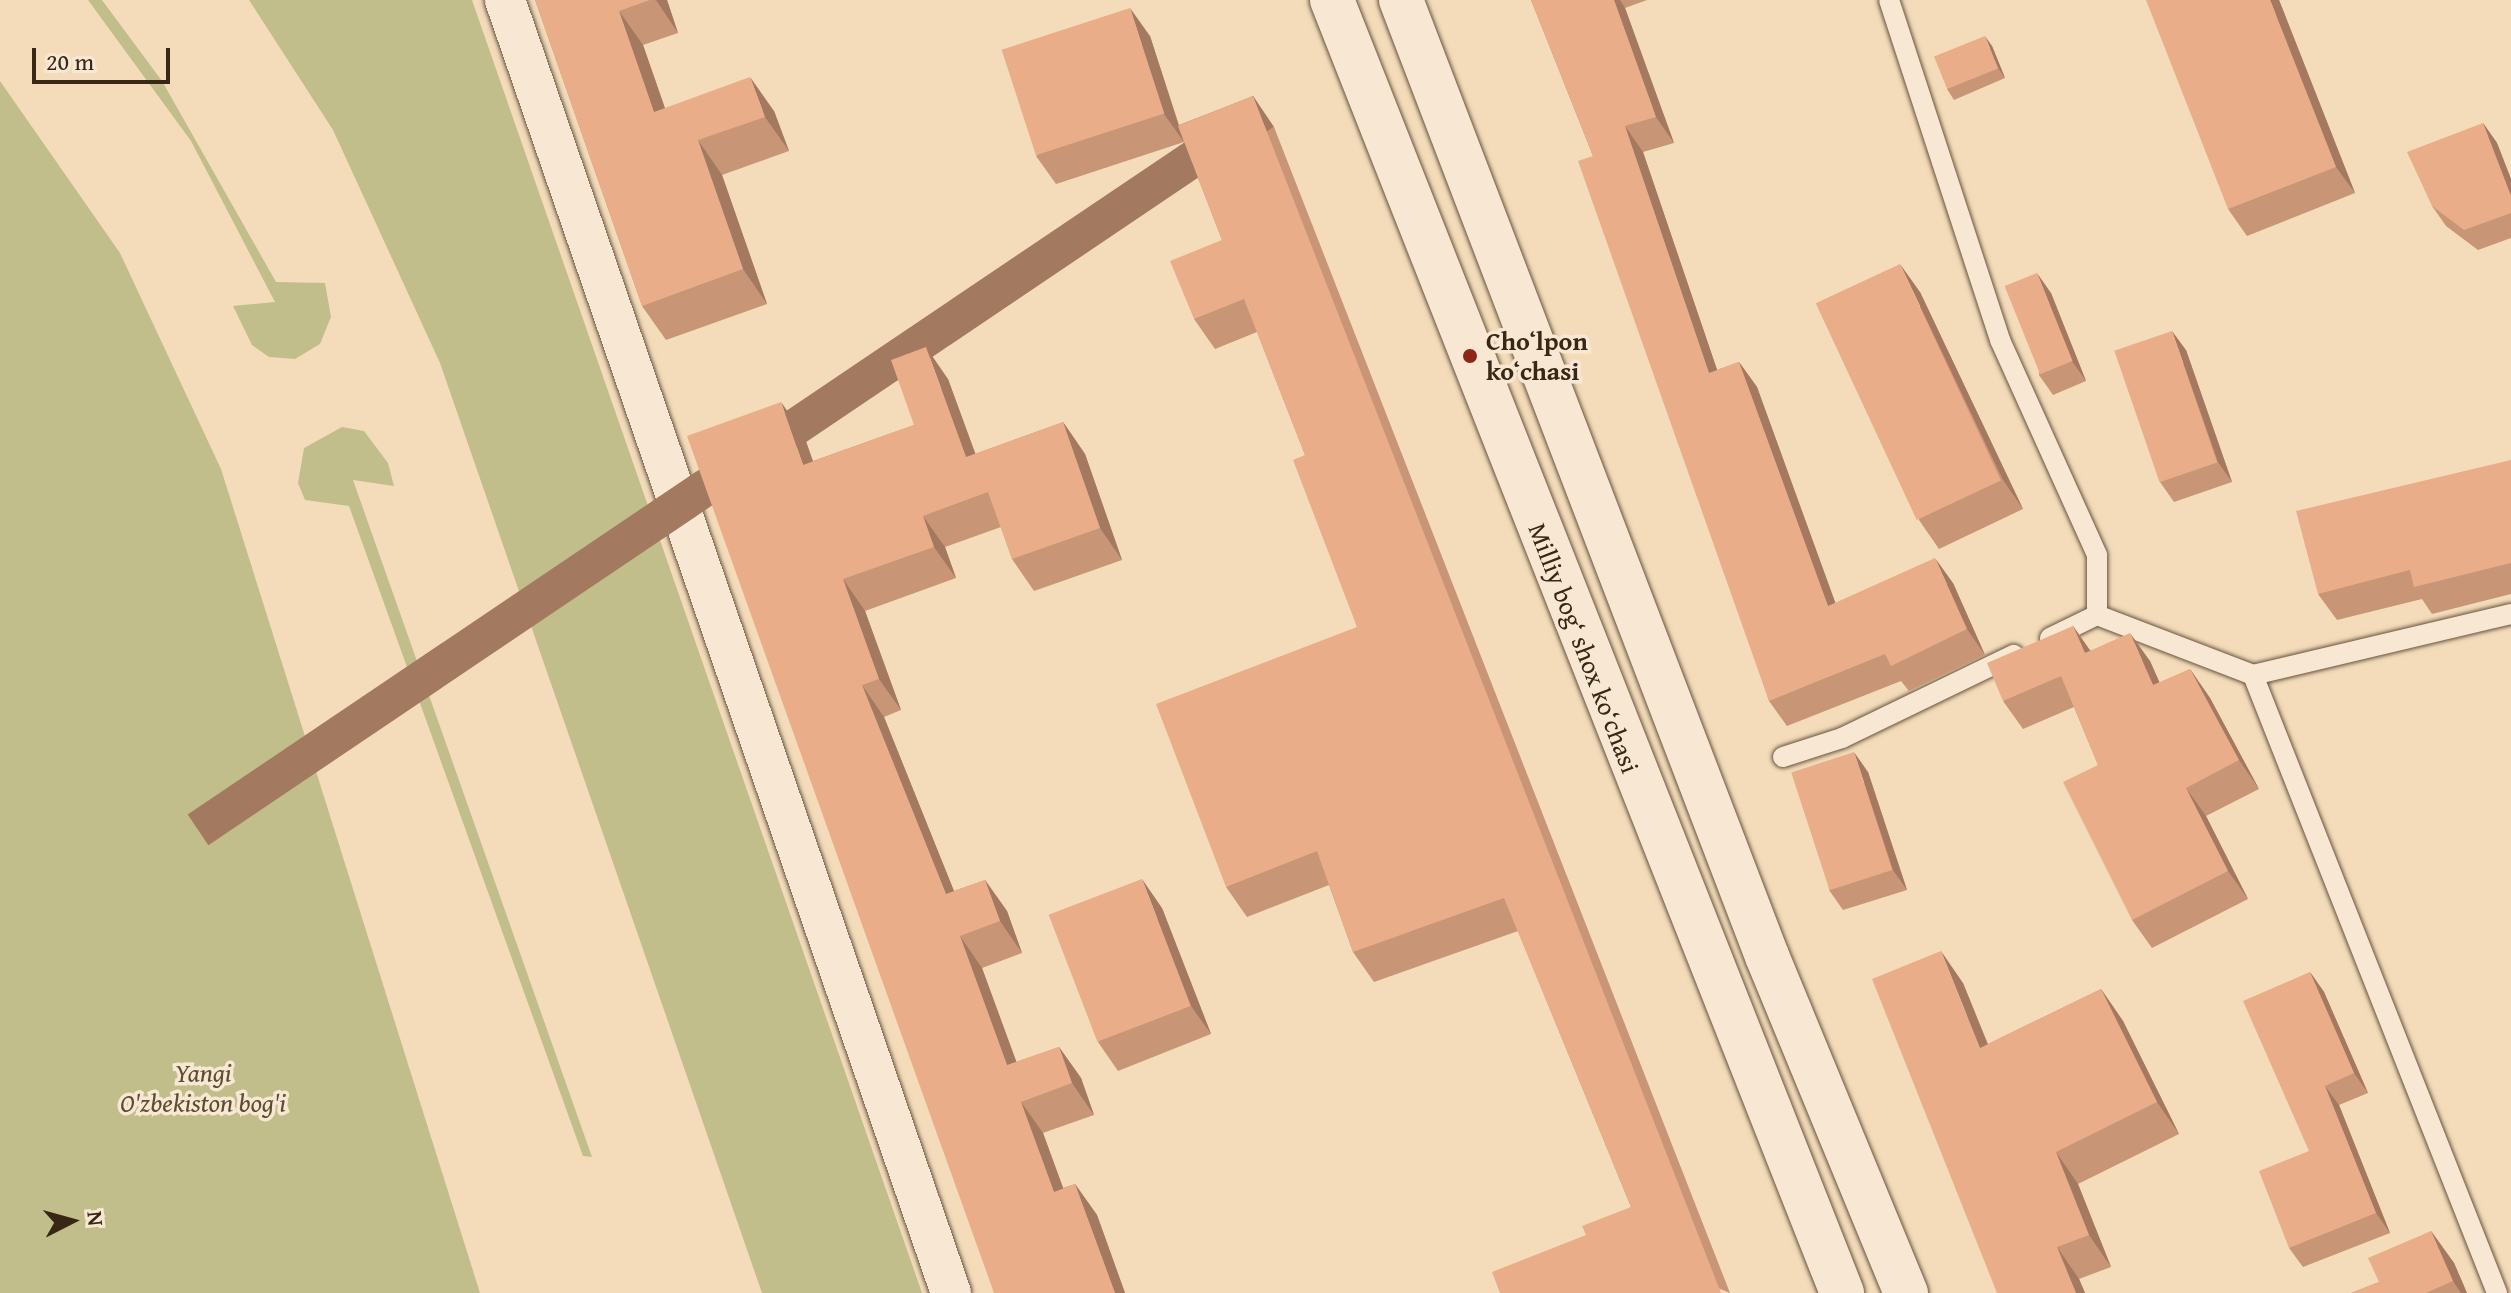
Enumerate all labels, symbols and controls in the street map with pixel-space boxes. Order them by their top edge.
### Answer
scale bar [36,32,174,82]
text: 20 m [46,44,94,79]
place label: Choʻlpon koʻchasi [1486,325,1588,386]
marker: Choʻlpon koʻchasi [1461,347,1479,365]
street label: Milliy bog‘ shox ko‘chasi [1522,519,1646,777]
park label: Yangi O'zbekiston bog'i [120,1057,286,1118]
north arrow [32,1181,112,1261]
text: N [79,1209,113,1227]

